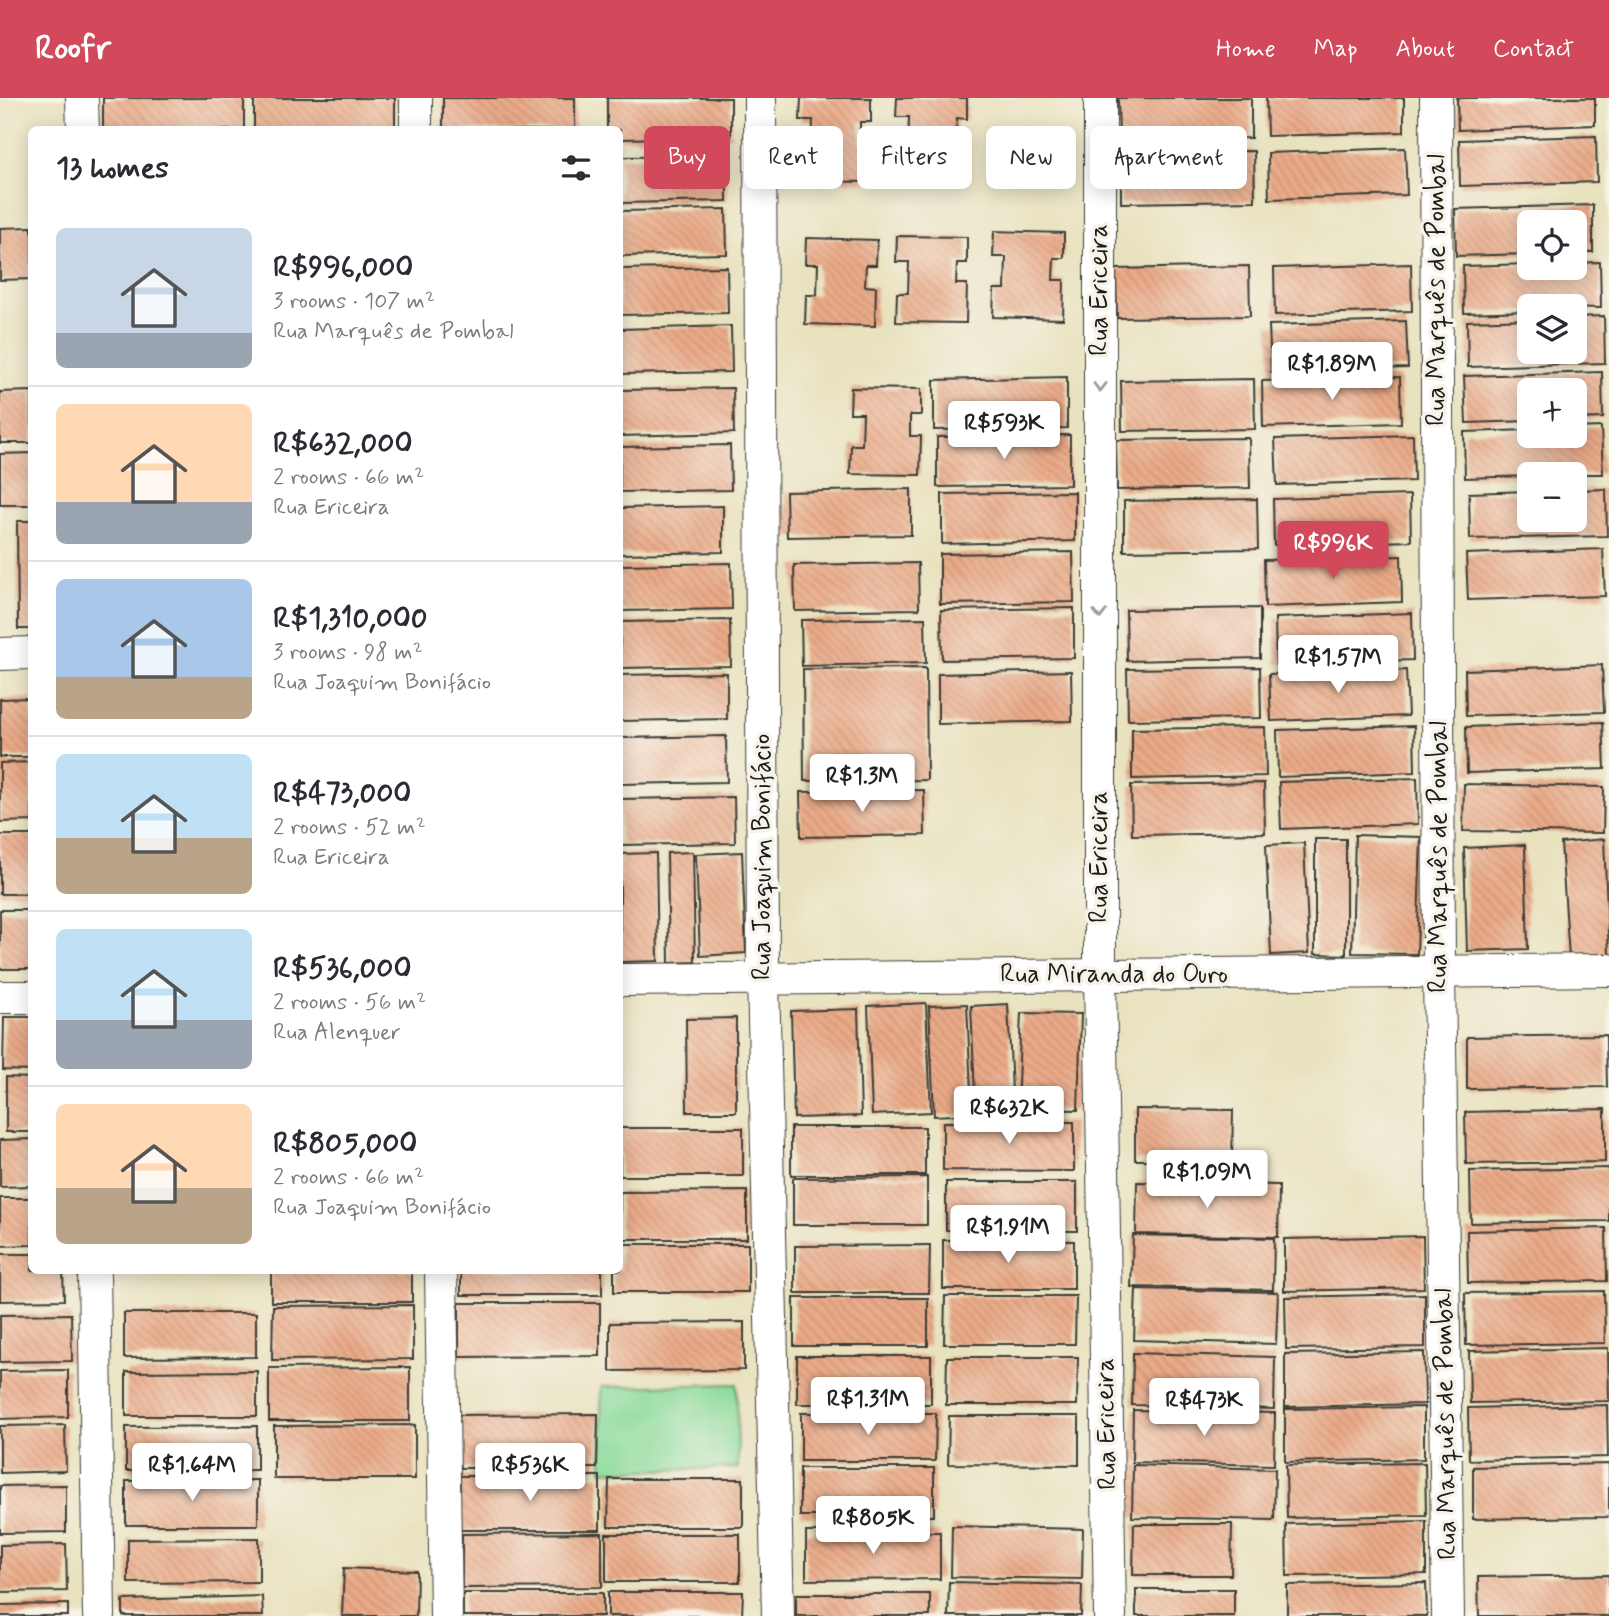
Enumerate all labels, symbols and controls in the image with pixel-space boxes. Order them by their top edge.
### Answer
text: Roofr [35,27,111,71]
text: Home [1216,34,1276,65]
text: Map [1314,34,1358,65]
text: About [1396,34,1455,65]
text: Contact [1493,34,1574,65]
chip: Buy [644,126,730,189]
chip: Rent [744,126,843,189]
chip: Filters [857,126,972,189]
chip: New [986,126,1076,189]
chip: Apartment [1090,126,1247,189]
text: 13 homes [56,149,169,188]
icon: filters [557,149,595,187]
street label: Rua Marquês de Pombal [1420,154,1454,426]
map controls [1517,210,1587,532]
button: locate [1517,210,1587,280]
street label: Rua Ericeira [1083,224,1117,356]
text: R$996,000 [273,248,413,287]
icon: home [112,256,196,340]
text: 3 rooms · 107 m² [273,287,435,317]
button: layers [1517,294,1587,364]
text: Rua Marquês de Pombal [273,317,514,347]
pin: R$1.89M [1267,342,1397,402]
text: R$1.89M [1288,350,1376,380]
button: + [1517,378,1587,448]
one-way arrow [1092,382,1108,392]
pin: R$593K [947,402,1061,461]
text: R$593K [964,409,1044,439]
text: R$632,000 [273,424,413,463]
icon: home [112,432,196,516]
button: − [1517,462,1587,532]
text: 2 rooms · 66 m² [273,463,424,493]
text: Rua Ericeira [273,493,390,523]
pin: R$996K [1276,522,1390,581]
text: R$996K [1293,529,1373,559]
text: R$1,310,000 [273,599,428,638]
icon: home [112,607,196,691]
one-way arrow [1092,609,1108,620]
pin: R$1.57M [1273,636,1403,695]
text: 3 rooms · 98 m² [273,638,423,668]
text: R$1.57M [1294,643,1382,673]
text: Rua Joaquim Bonifácio [273,668,491,698]
street label: Rua Marquês de Pombal [1422,721,1456,993]
street label: Rua Joaquim Bonifácio [746,734,780,980]
pin: R$1.3M [805,754,919,814]
text: R$1.3M [826,762,898,792]
text: R$473,000 [273,774,411,813]
icon: home [112,782,196,866]
street label: Rua Ericeira [1083,791,1117,923]
text: 2 rooms · 52 m² [273,813,426,843]
text: Rua Ericeira [273,843,390,873]
text: R$536,000 [273,949,411,988]
icon: home [112,957,196,1041]
street label: Rua Miranda do Ouro [1000,958,1228,992]
text: 2 rooms · 56 m² [273,988,426,1018]
text: Rua Alenquer [273,1018,401,1048]
pin: R$632K [952,1086,1066,1146]
text: R$632K [970,1094,1048,1124]
text: R$805,000 [273,1124,417,1163]
icon: home [112,1132,196,1216]
pin: R$1.09M [1142,1150,1272,1210]
text: R$1.09M [1163,1158,1251,1188]
text: 2 rooms · 66 m² [273,1163,424,1193]
text: Rua Joaquim Bonifácio [273,1193,491,1223]
pin: R$1.91M [943,1206,1073,1265]
text: R$1.91M [966,1213,1050,1243]
street label: Rua Marquês de Pombal [1427,1288,1465,1560]
street label: Rua Ericeira [1089,1358,1125,1490]
pin: R$1.31M [803,1378,933,1437]
pin: R$473K [1147,1378,1261,1438]
text: R$1.31M [827,1385,909,1415]
text: R$473K [1165,1386,1243,1416]
pin: R$1.64M [127,1444,257,1503]
pin: R$536K [473,1444,587,1503]
text: R$1.64M [148,1451,236,1481]
text: R$536K [491,1451,569,1481]
pin: R$805K [816,1496,930,1556]
text: R$805K [832,1504,914,1534]

